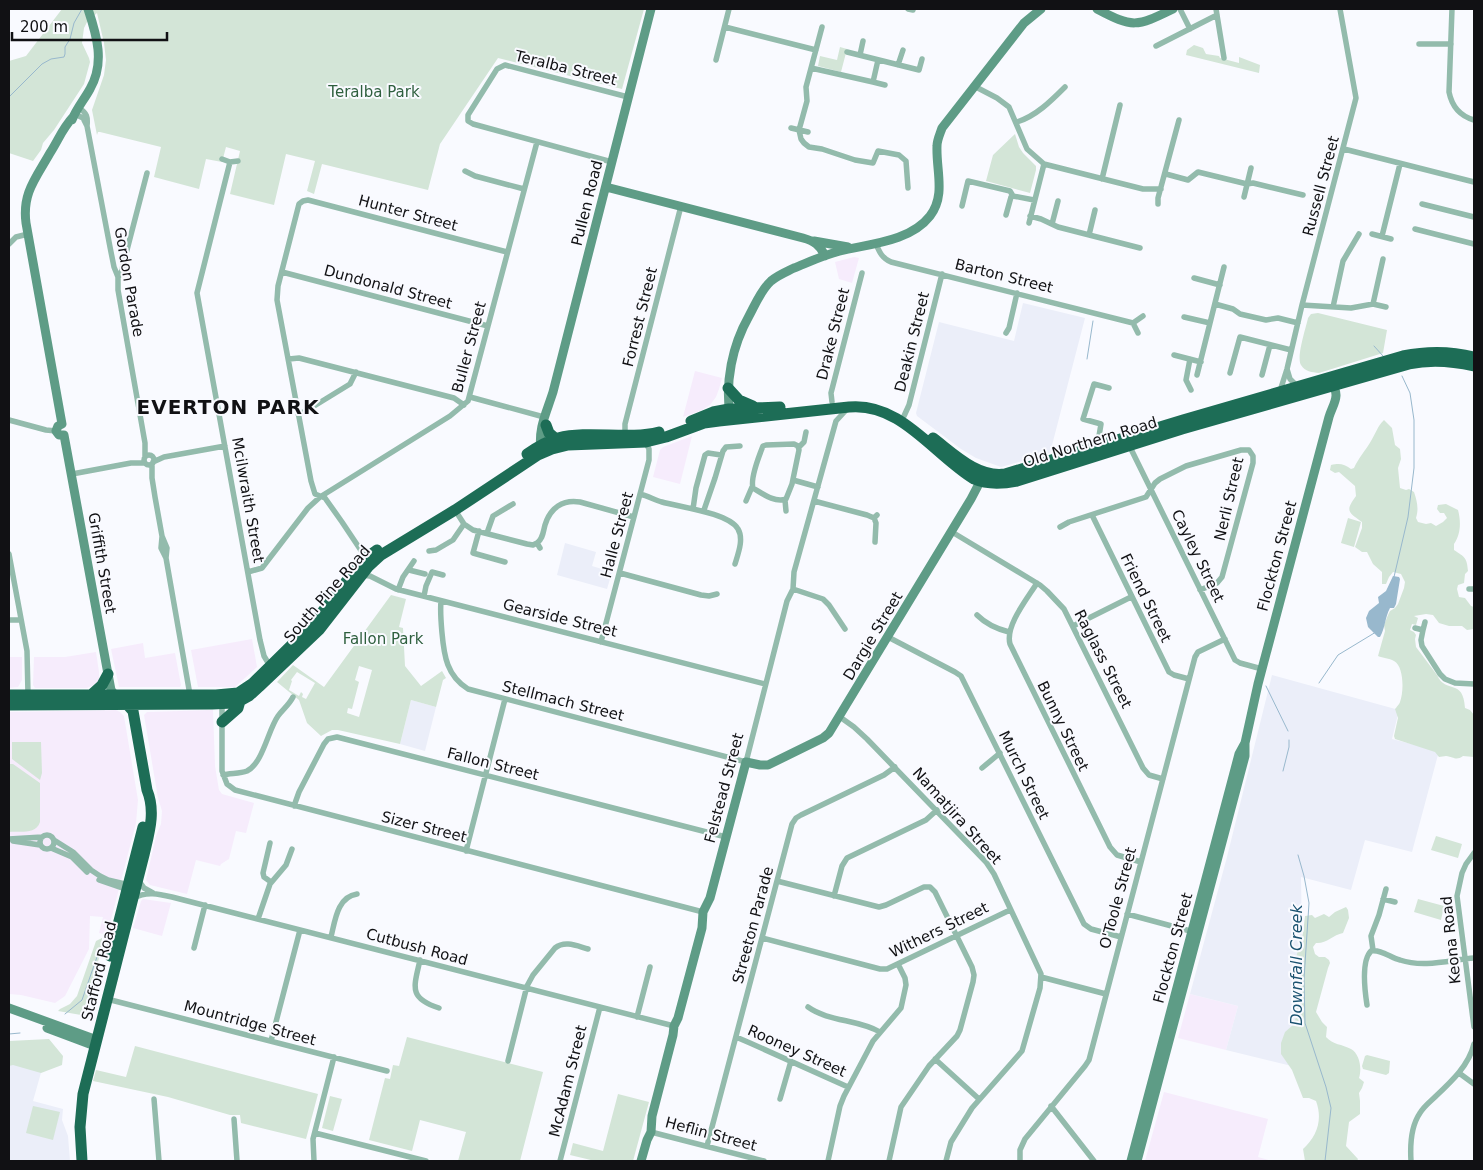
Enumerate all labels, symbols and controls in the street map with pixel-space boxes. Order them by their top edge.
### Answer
scale bar [12,10,168,42]
text: 200 m [20,18,68,36]
street label: Teralba Street [512,46,619,89]
park label: Teralba Park [327,83,420,101]
street label: Russell Street [1299,134,1343,238]
street label: Pullen Road [568,158,606,248]
street label: Hunter Street [356,191,460,235]
street label: Gordon Parade [110,226,148,338]
street label: Barton Street [953,255,1055,297]
street label: Dundonald Street [322,261,454,313]
street label: Forrest Street [619,265,661,369]
street label: Drake Street [813,286,853,382]
street label: Deakin Street [891,290,933,394]
street label: Buller Street [448,299,490,395]
district label: EVERTON PARK [137,395,320,419]
street label: Old Northern Road [1021,413,1159,471]
street label: Mcilwraith Street [228,436,268,564]
street label: Nerli Street [1211,455,1247,543]
street label: Halle Street [597,490,637,580]
street label: Flockton Street [1254,499,1300,613]
street label: Cayley Street [1168,507,1228,606]
street label: Griffith Street [84,511,120,615]
street label: South Pine Road [280,542,374,646]
street label: Friend Street [1117,551,1175,645]
street label: Dargie Street [840,588,907,683]
street label: Gearside Street [501,595,619,641]
street label: Raglass Street [1070,607,1136,711]
park label: Fallon Park [343,630,424,648]
street label: Stellmach Street [500,677,626,725]
street label: Bunny Street [1033,678,1093,774]
street label: Murch Street [995,728,1053,822]
street label: Felstead Street [701,731,747,845]
street label: Fallon Street [445,744,541,784]
street label: Namatjira Street [909,764,1005,868]
street label: Sizer Street [379,808,469,846]
street label: O'Toole Street [1096,845,1140,951]
street label: Streeton Parade [729,864,777,986]
street label: Flockton Street [1150,891,1196,1005]
street label: Keona Road [1437,895,1465,985]
street label: Withers Street [887,898,991,962]
water label: Downfall Creek [1287,904,1306,1026]
street label: Stafford Road [78,919,120,1023]
street label: Cutbush Road [364,925,470,969]
street label: Mountridge Street [182,997,318,1049]
street label: Rooney Street [745,1021,849,1081]
street label: McAdam Street [545,1023,591,1139]
street label: Heflin Street [663,1113,759,1155]

